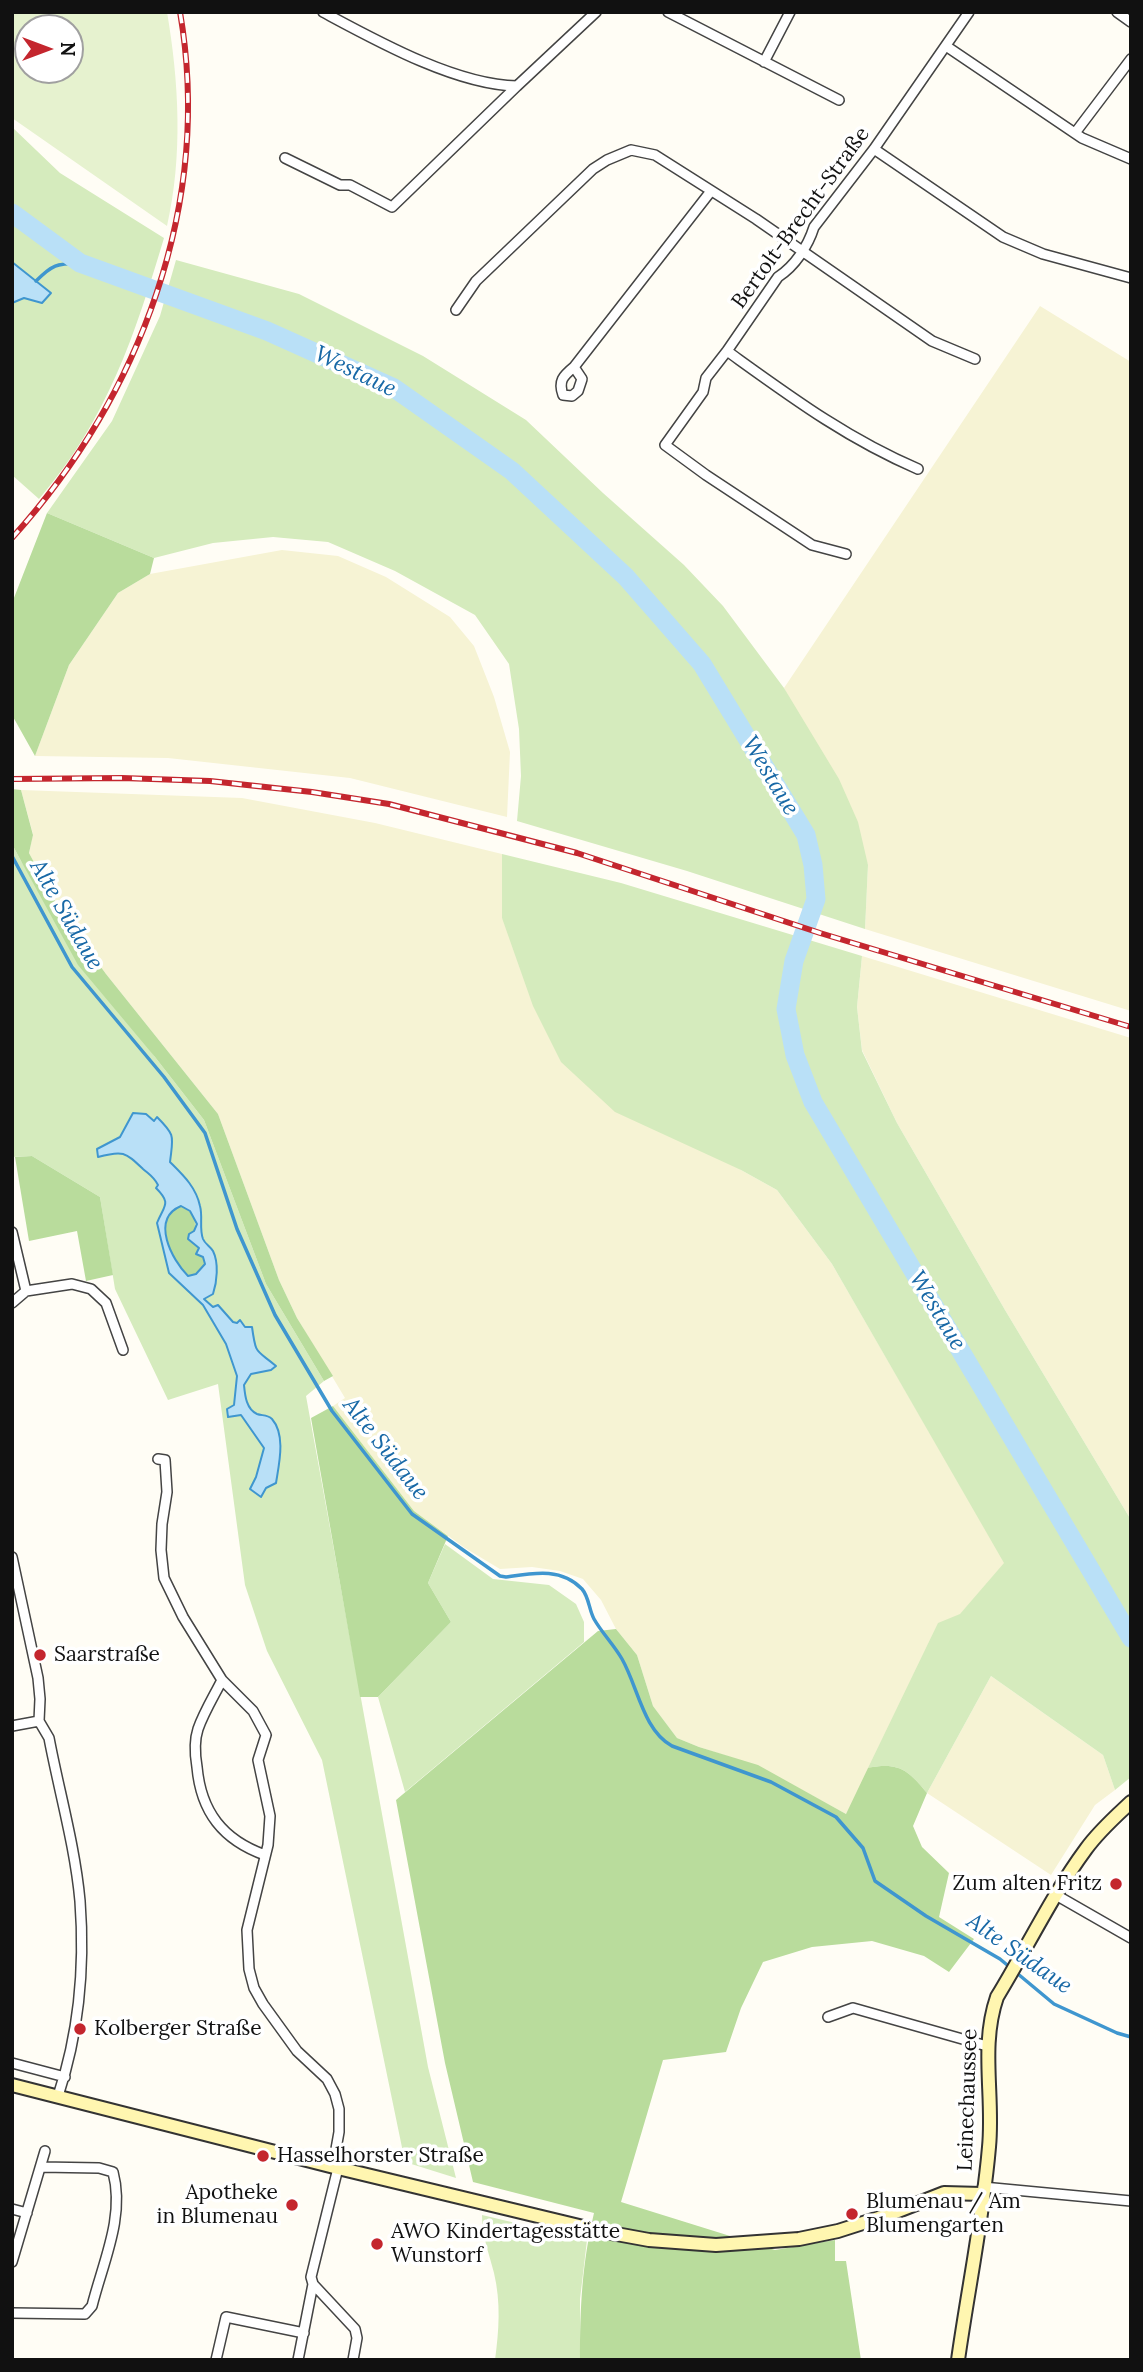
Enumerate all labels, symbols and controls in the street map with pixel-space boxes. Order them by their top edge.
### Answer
north arrow [14,14,84,84]
text: N [56,42,80,56]
street label: Bertolt-Brecht-Straße [727,122,875,314]
water label: Westaue [309,340,401,404]
water label: Westaue [736,731,804,821]
water label: Alte Südaue [23,855,109,975]
water label: Westaue [903,1266,971,1356]
water label: Alte Südaue [336,1392,434,1506]
place label: Saarstraße [54,1642,160,1668]
marker: Saarstraße [32,1647,48,1663]
place label: Zum alten Fritz [953,1871,1102,1897]
marker: Zum alten Fritz [1108,1876,1124,1892]
water label: Alte Südaue [961,1907,1077,2001]
place label: Kolberger Straße [94,2016,262,2042]
marker: Kolberger Straße [72,2021,88,2037]
street label: Leinechaussee [953,2028,983,2172]
place label: Hasselhorster Straße [277,2143,484,2169]
marker: Hasselhorster Straße [255,2148,271,2164]
place label: Apotheke in Blumenau [157,2180,278,2230]
place label: Blumenau / Am Blumengarten [866,2189,1021,2239]
marker: Apotheke in Blumenau [284,2197,300,2213]
marker: Blumenau / Am Blumengarten [844,2206,860,2222]
place label: AWO Kindertagesstätte Wunstorf [391,2219,620,2269]
marker: AWO Kindertagesstätte Wunstorf [369,2236,385,2252]

